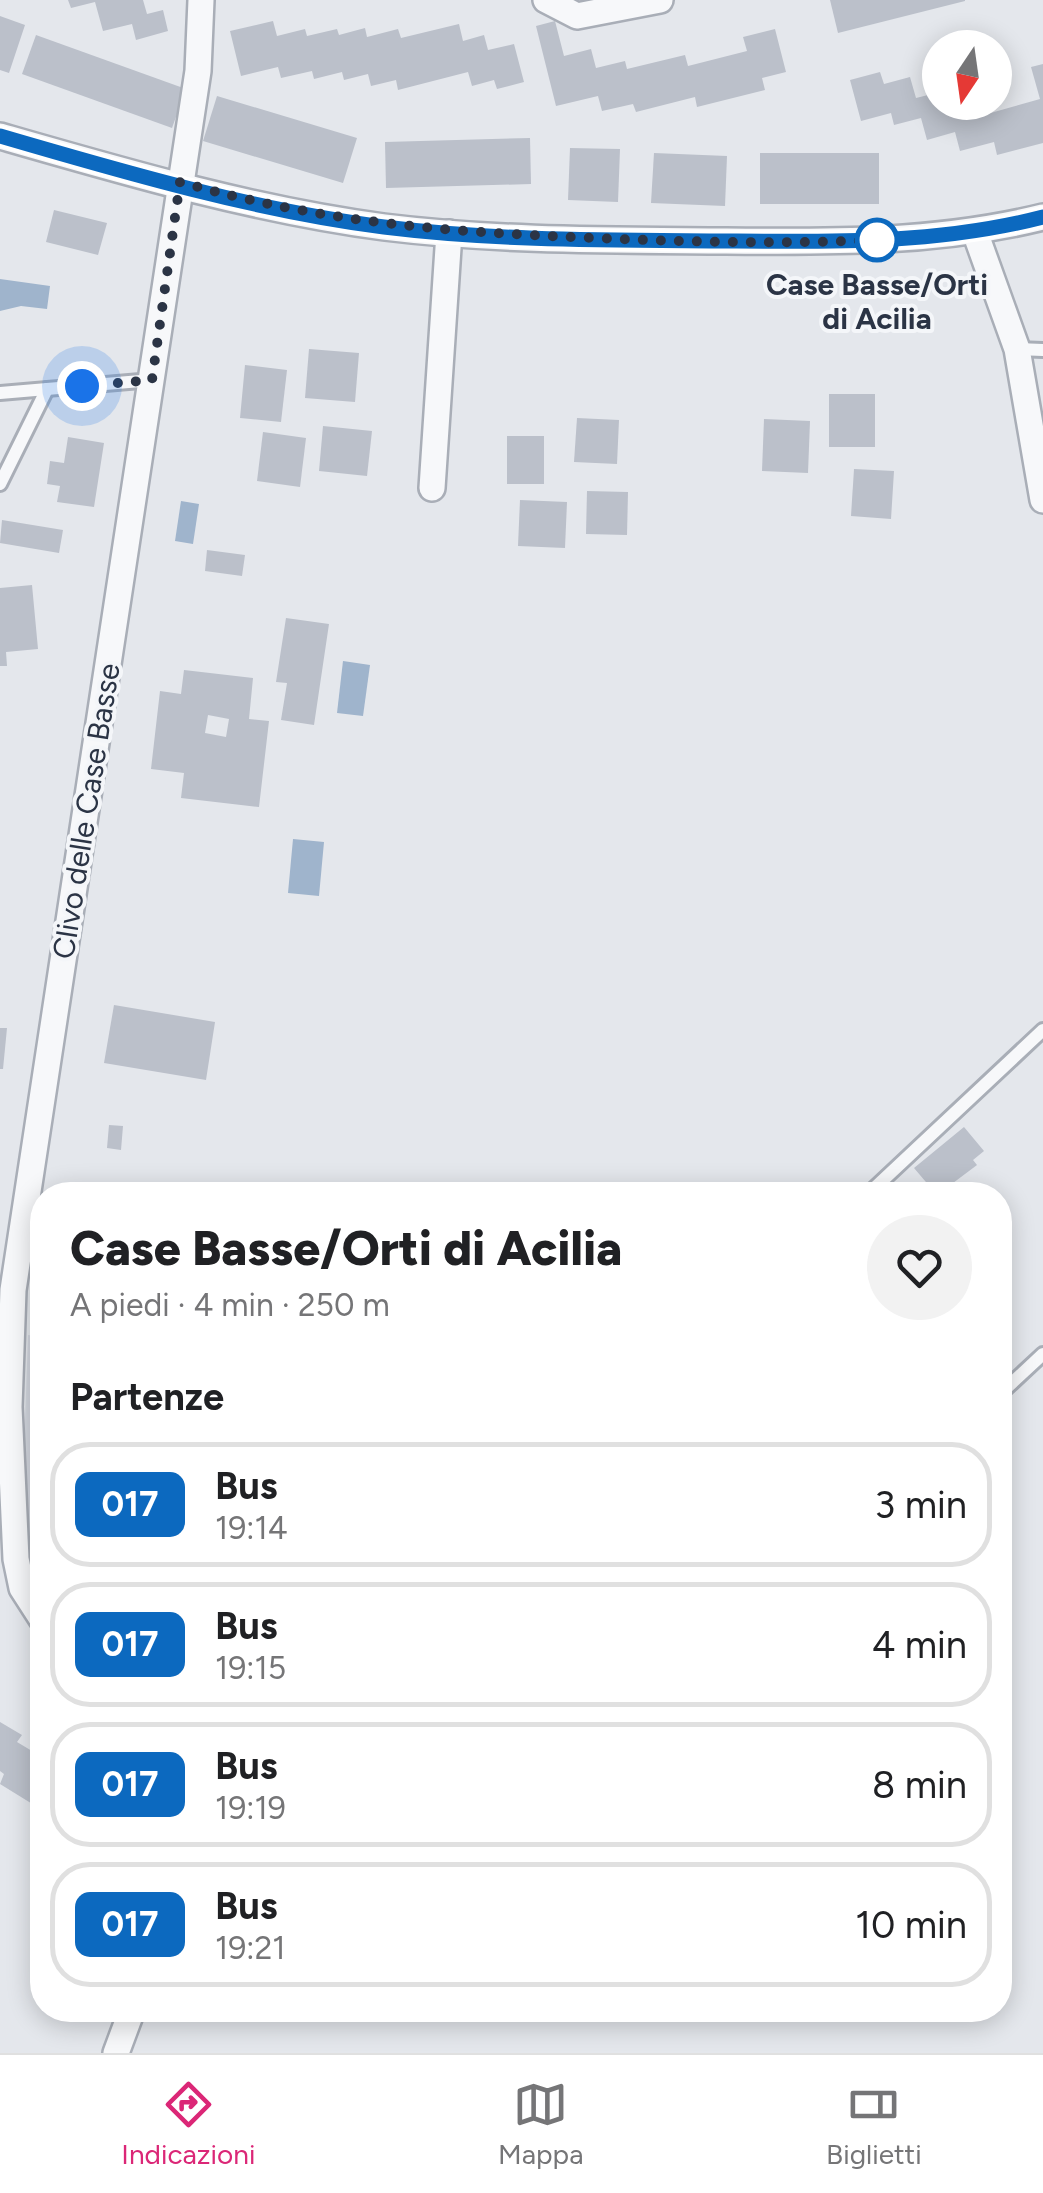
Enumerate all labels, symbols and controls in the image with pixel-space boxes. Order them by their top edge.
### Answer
north arrow [922,30,1012,120]
map controls [922,30,1012,120]
marker: Case Basse/Orti di Acilia [856,219,898,261]
place label: Case Basse/Orti di Acilia [766,266,988,337]
your location [57,361,107,411]
street label: Clivo delle Case Basse [44,661,128,961]
button: heart [867,1215,972,1320]
text: Case Basse/Orti di Acilia [70,1219,622,1277]
text: A piedi · 4 min · 250 m [70,1286,390,1324]
text: Partenze [70,1374,224,1420]
text: Bus [215,1463,278,1509]
text: 3 min [875,1482,967,1528]
text: 017 [102,1483,158,1525]
text: 19:14 [215,1509,288,1547]
text: Bus [215,1603,278,1649]
text: 4 min [872,1622,967,1668]
text: 017 [102,1623,158,1665]
text: 19:15 [215,1649,286,1687]
text: Bus [215,1743,278,1789]
text: 8 min [872,1762,967,1808]
text: 017 [102,1763,158,1805]
text: 19:19 [215,1789,286,1827]
text: Bus [215,1883,278,1929]
text: 10 min [855,1902,967,1948]
text: 017 [102,1903,158,1945]
text: 19:21 [215,1929,286,1967]
tab: Indicazioni [121,2077,255,2171]
tab: Mappa [498,2077,583,2171]
tab: Biglietti [826,2077,922,2171]

